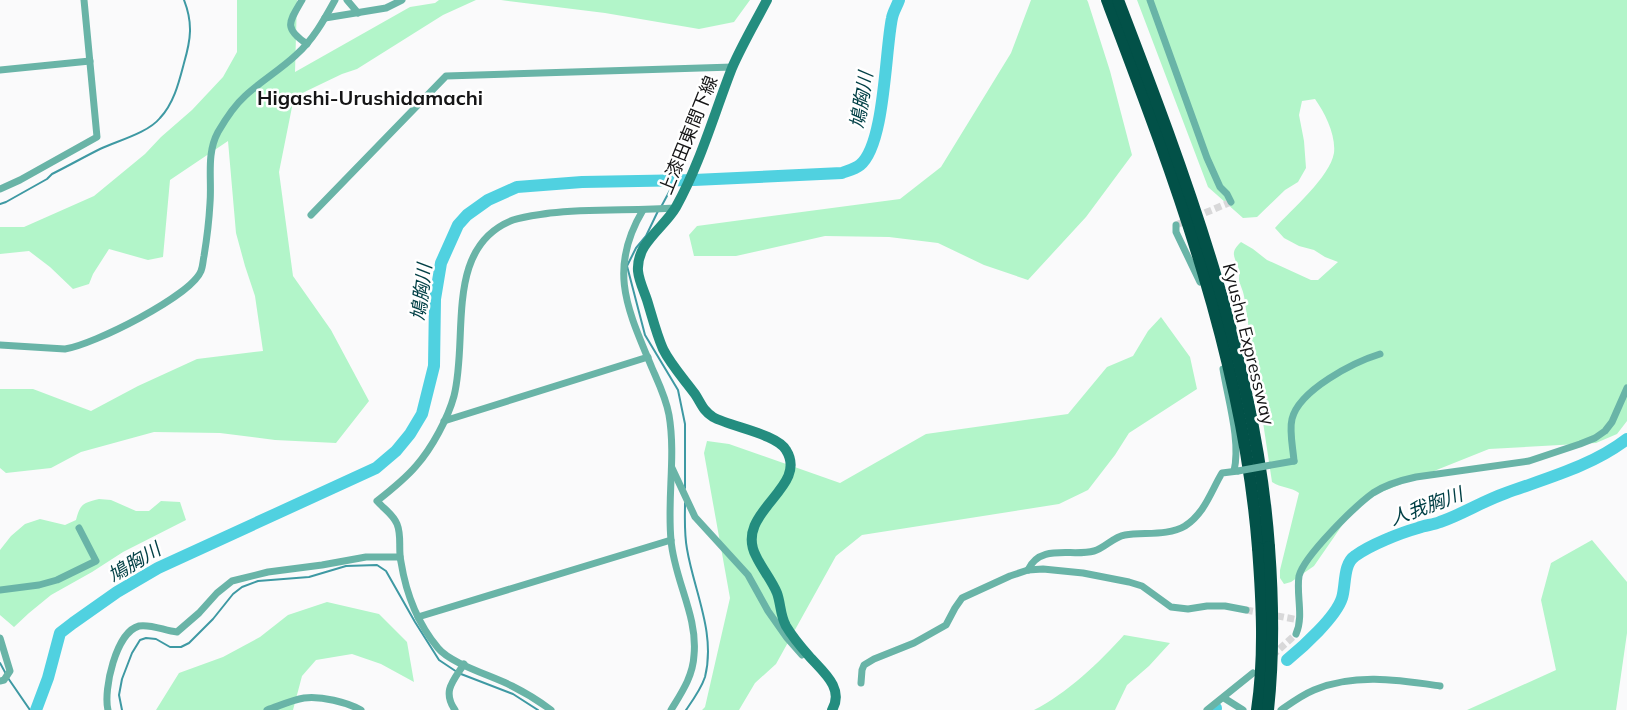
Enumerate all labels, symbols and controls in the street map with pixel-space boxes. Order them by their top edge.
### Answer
water label: 鳩胸川 [845,68,878,130]
street label: 上漆田東間下線 [654,72,722,198]
district label: Higashi-Urushidamachi [257,85,483,110]
water label: 鳩胸川 [406,260,437,322]
street label: Kyushu Expressway [1218,261,1280,428]
water label: 人我胸川 [1386,481,1468,530]
water label: 鳩胸川 [103,536,166,587]

